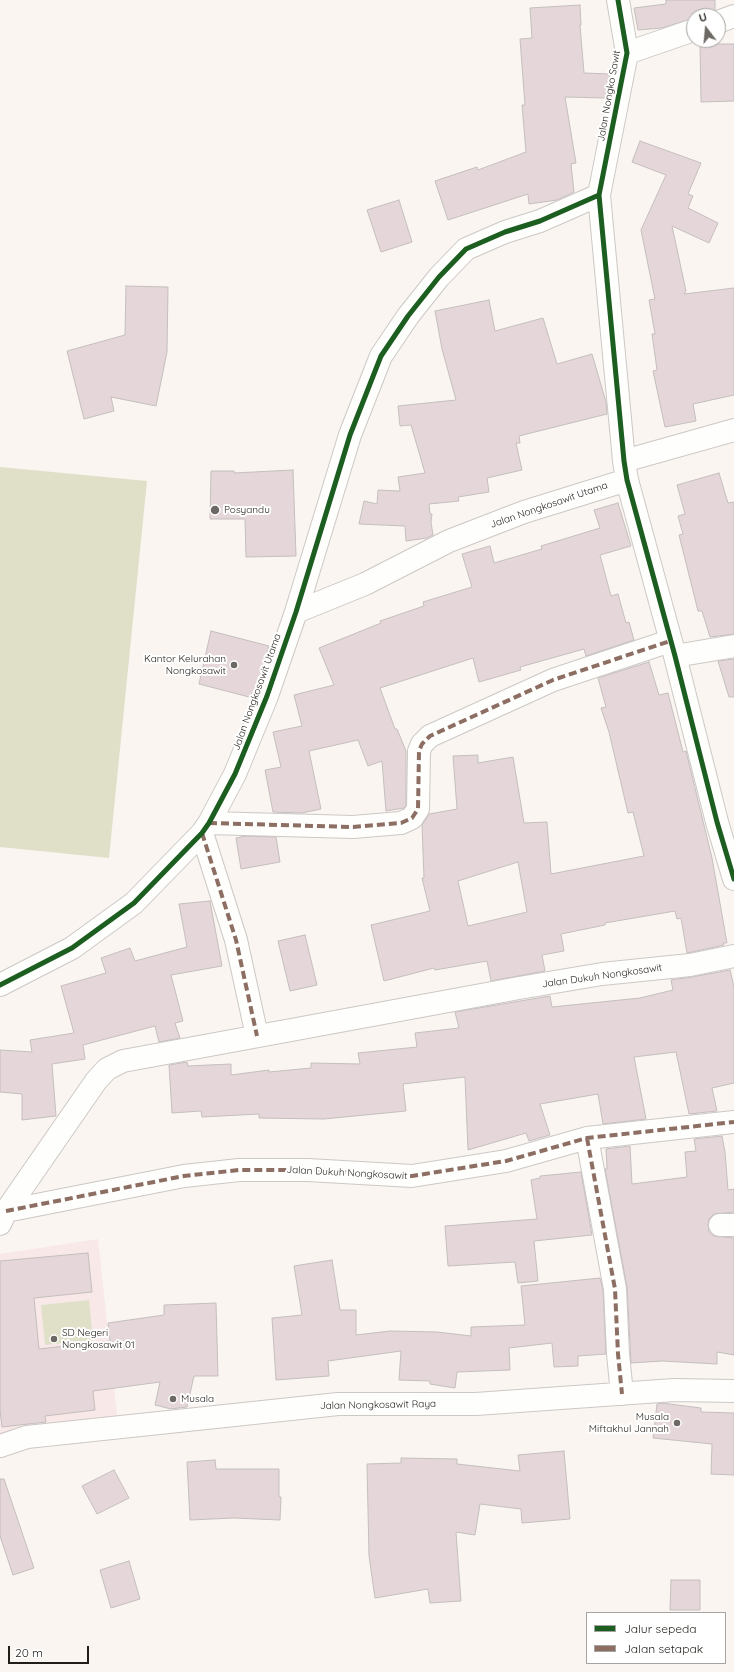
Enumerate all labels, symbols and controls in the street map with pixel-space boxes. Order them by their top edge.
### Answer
north arrow [686,8,726,48]
text: U [697,10,709,25]
street label: Jalan Nongko Sawit [595,49,623,143]
street label: Jalan Nongkosawit Utama [489,479,609,531]
marker: Posyandu [209,504,221,516]
place label: Posyandu [224,504,270,516]
street label: Jalan Nongkosawit Utama [230,632,284,752]
place label: Kantor Kelurahan Nongkosawit [144,653,226,676]
marker: Kantor Kelurahan Nongkosawit [229,660,239,670]
street label: Jalan Dukuh Nongkosawit [541,962,663,990]
street label: Jalan Dukuh Nongkosawit [286,1164,408,1182]
place label: SD Negeri Nongkosawit 01 [62,1327,135,1350]
marker: SD Negeri Nongkosawit 01 [49,1334,59,1344]
place label: Musala [181,1393,214,1405]
marker: Musala [168,1394,178,1404]
street label: Jalan Nongkosawit Raya [320,1398,436,1412]
place label: Musala Miftakhul Jannah [589,1411,669,1434]
marker: Musala Miftakhul Jannah [672,1418,682,1428]
legend [586,1612,726,1664]
text: Jalur sepeda [624,1621,697,1636]
scale bar [10,1638,91,1664]
text: Jalan setapak [624,1641,703,1656]
text: 20 m [15,1645,43,1660]

